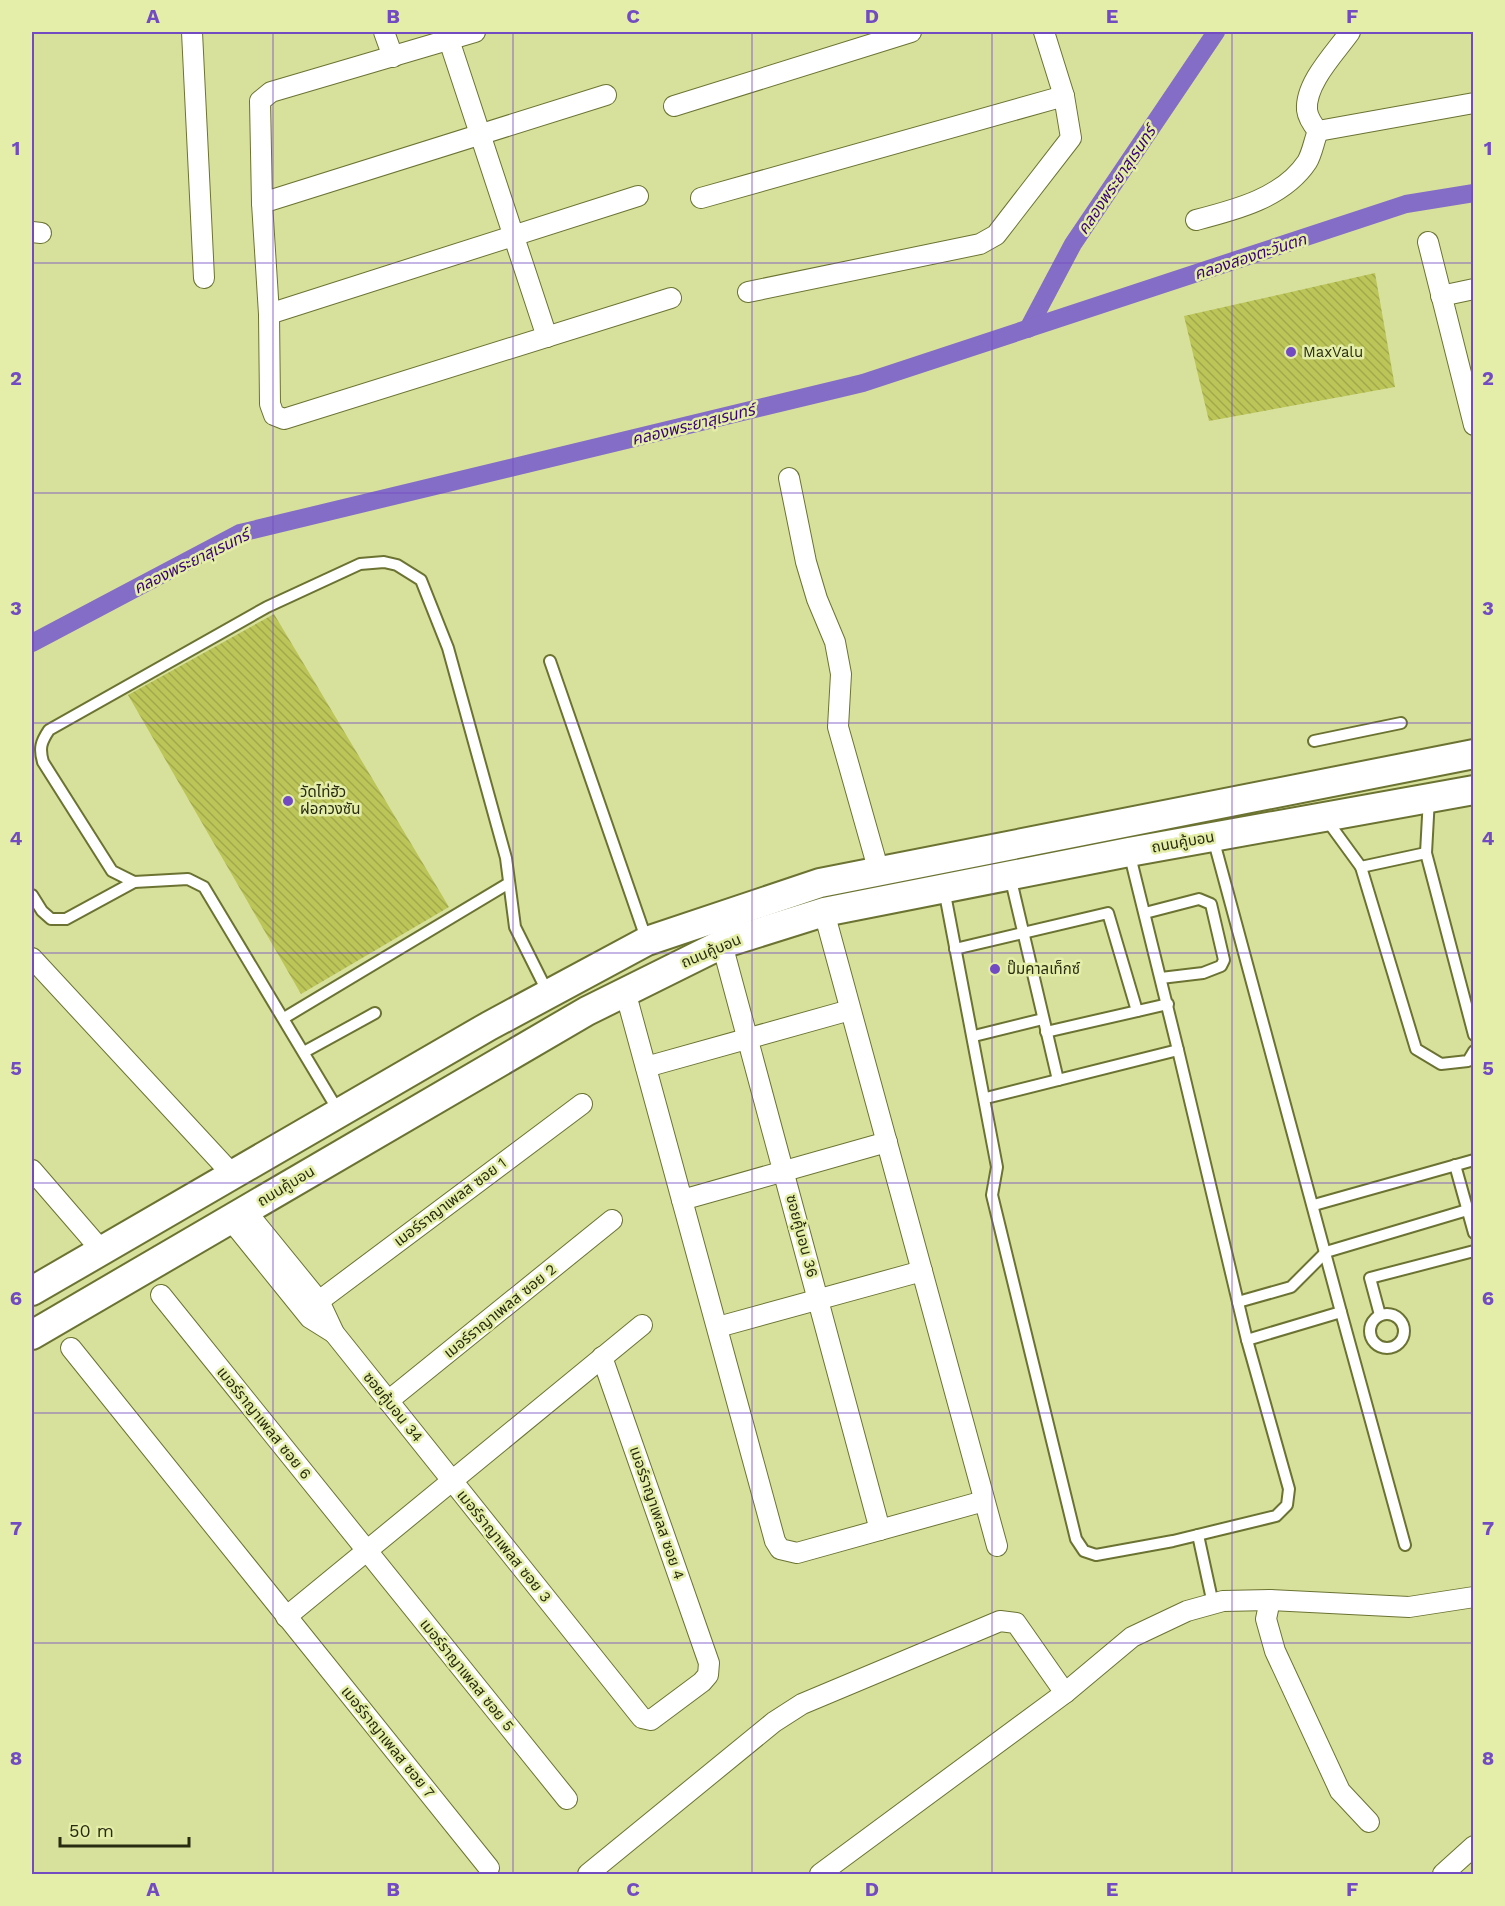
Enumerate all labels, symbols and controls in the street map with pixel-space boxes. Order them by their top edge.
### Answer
text: A [146,4,160,28]
text: B [386,4,400,28]
text: C [626,4,640,28]
text: D [865,4,879,28]
text: E [1106,4,1118,28]
text: F [1346,4,1358,28]
water label: คลองพระยาสุเรนทร์ [1073,120,1162,238]
text: 1 [12,136,20,160]
text: 1 [1484,136,1492,160]
water label: คลองสองตะวันตก [1192,229,1310,284]
place label: MaxValu [1303,343,1363,361]
marker: MaxValu [1284,345,1298,359]
text: 2 [10,366,22,390]
text: 2 [1482,366,1494,390]
water label: คลองพระยาสุเรนทร์ [630,399,760,450]
water label: คลองพระยาสุเรนทร์ [130,524,256,598]
text: 3 [10,596,22,620]
text: 3 [1482,596,1494,620]
place label: วัดไท่ฮัว ฝอกวงซัน [300,783,360,818]
marker: วัดไท่ฮัว ฝอกวงซัน [281,794,295,808]
text: 4 [10,826,23,850]
text: 4 [1482,826,1495,850]
street label: ถนนคู้บอน [1150,828,1216,856]
street label: ถนนคู้บอน [678,930,744,972]
place label: ปั๊มคาลเท็กซ์ [1007,959,1080,978]
marker: ปั๊มคาลเท็กซ์ [988,962,1002,976]
text: 5 [10,1056,22,1080]
text: 5 [1482,1056,1494,1080]
street label: เมอร์ราญาเพลส ซอย 1 [390,1154,510,1250]
street label: ถนนคู้บอน [254,1162,318,1210]
street label: ซอยคู้บอน 36 [782,1193,822,1279]
street label: เมอร์ราญาเพลส ซอย 2 [440,1260,560,1362]
text: 6 [10,1286,22,1310]
text: 6 [1482,1286,1494,1310]
street label: เมอร์ราญาเพลส ซอย 6 [213,1363,315,1483]
street label: ซอยคู้บอน 34 [359,1368,427,1446]
street label: เมอร์ราญาเพลส ซอย 4 [626,1444,688,1582]
street label: เมอร์ราญาเพลส ซอย 3 [453,1486,555,1606]
text: 7 [10,1516,22,1540]
text: 7 [1482,1516,1494,1540]
street label: เมอร์ราญาเพลส ซอย 5 [416,1615,518,1735]
street label: เมอร์ราญาเพลส ซอย 7 [337,1683,439,1801]
text: 8 [10,1746,22,1770]
text: 8 [1482,1746,1494,1770]
scale bar [60,1810,189,1848]
text: 50 m [69,1820,114,1841]
text: A [146,1877,160,1901]
text: B [386,1877,400,1901]
text: C [626,1877,640,1901]
text: D [865,1877,879,1901]
text: E [1106,1877,1118,1901]
text: F [1346,1877,1358,1901]

